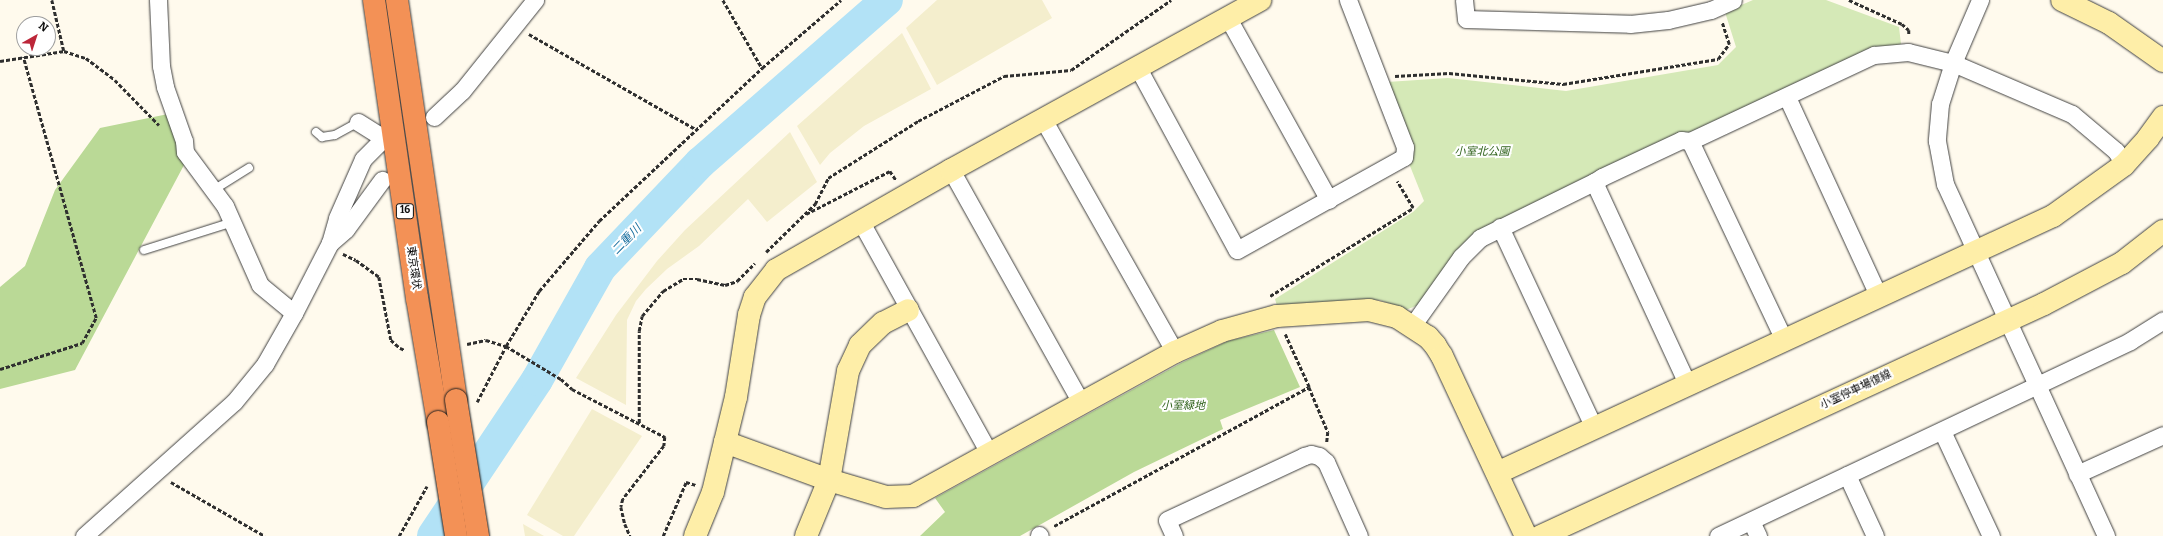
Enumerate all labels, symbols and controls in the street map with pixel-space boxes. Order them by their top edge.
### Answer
north arrow [16,16,56,56]
text: N [36,19,51,35]
park label: 小室北公園 [1455,145,1509,159]
road number: 16 [395,203,415,219]
water label: 二重川 [609,222,645,258]
street label: 東京環状 [403,245,423,291]
street label: 小室停車場復線 [1818,368,1894,412]
park label: 小室緑地 [1161,399,1205,413]

